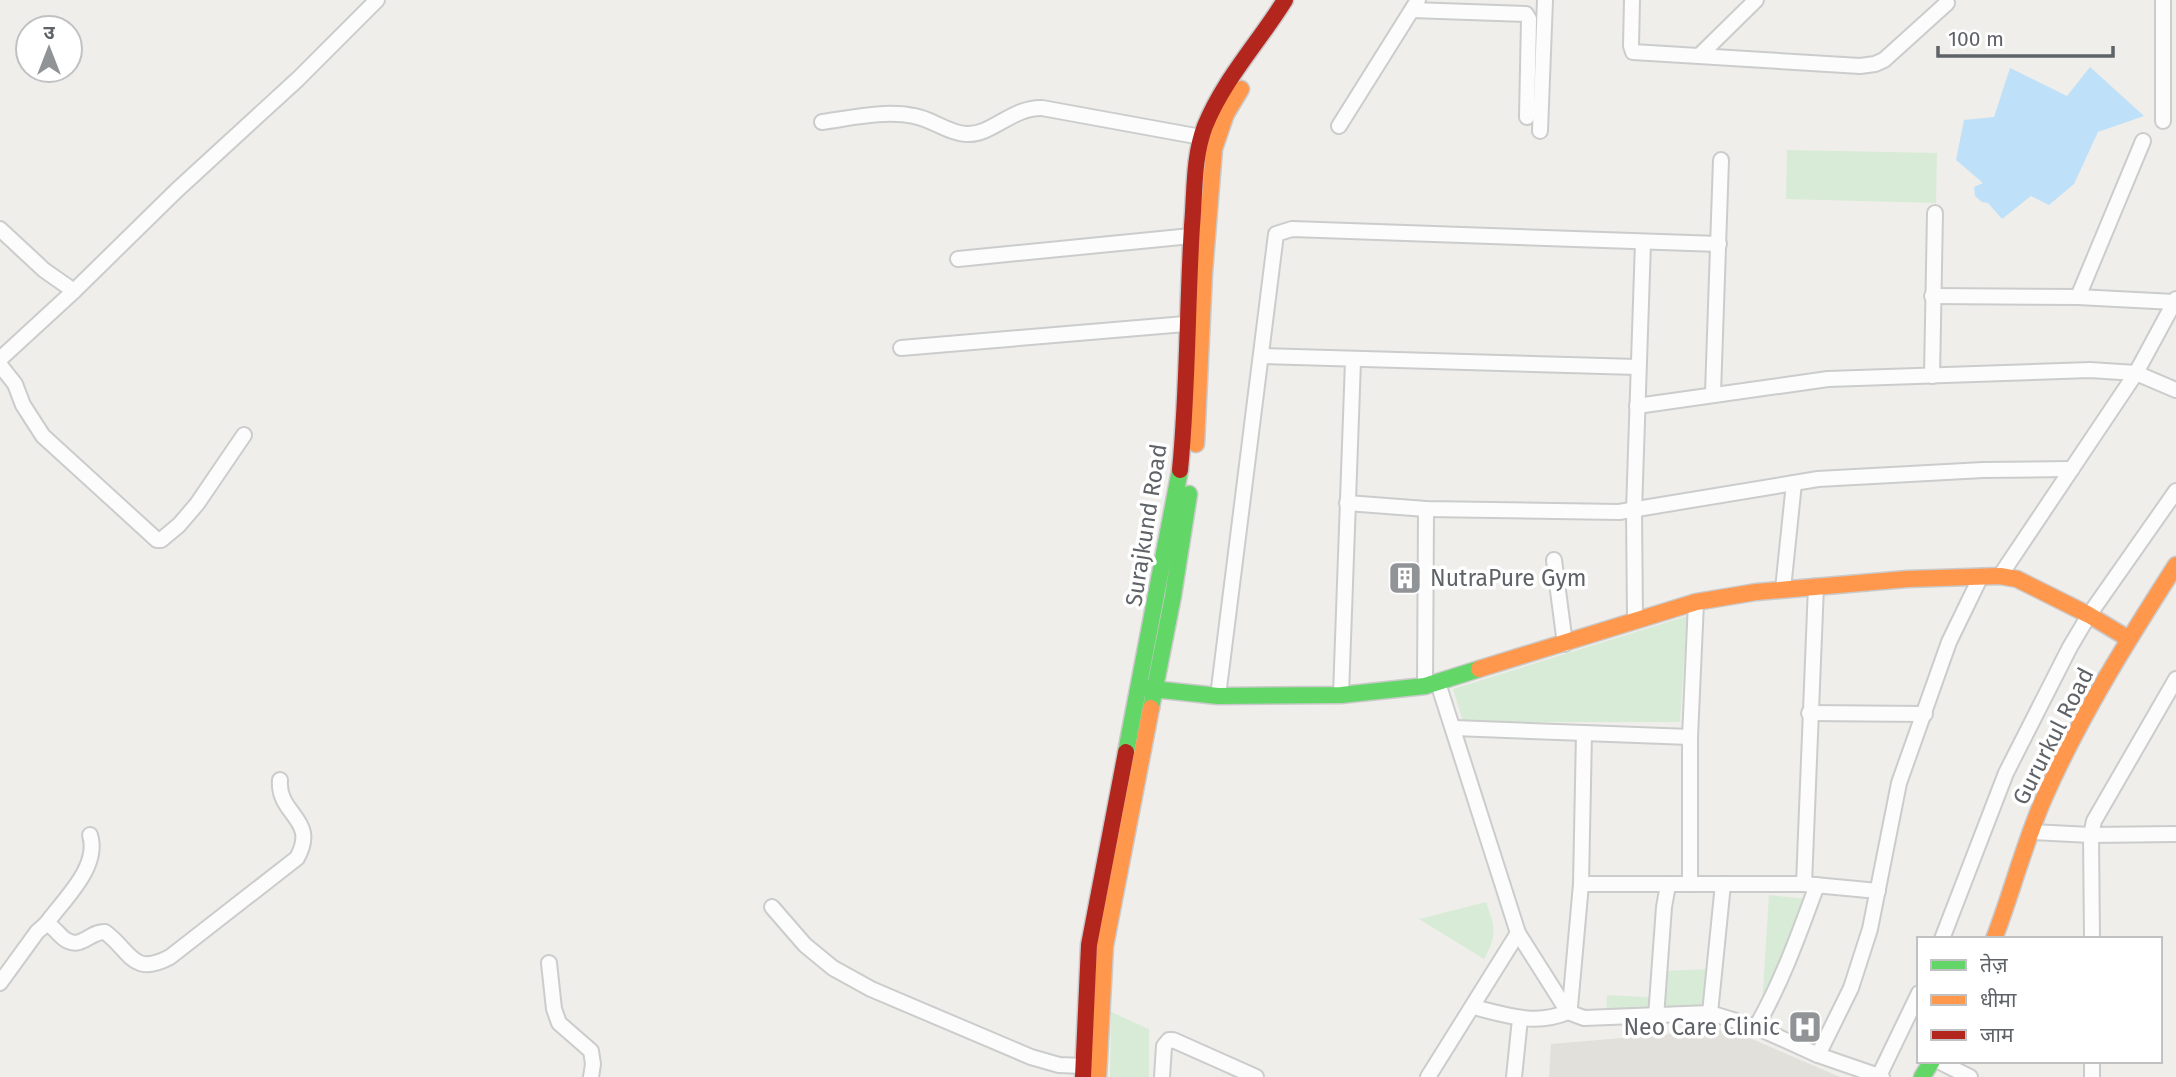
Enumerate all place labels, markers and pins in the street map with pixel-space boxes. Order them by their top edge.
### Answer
building icon: NutraPure Gym [1386,559,1424,597]
place label: NutraPure Gym [1430,564,1586,592]
hospital icon: Neo Care Clinic [1786,1008,1824,1046]
place label: Neo Care Clinic [1623,1013,1780,1041]

